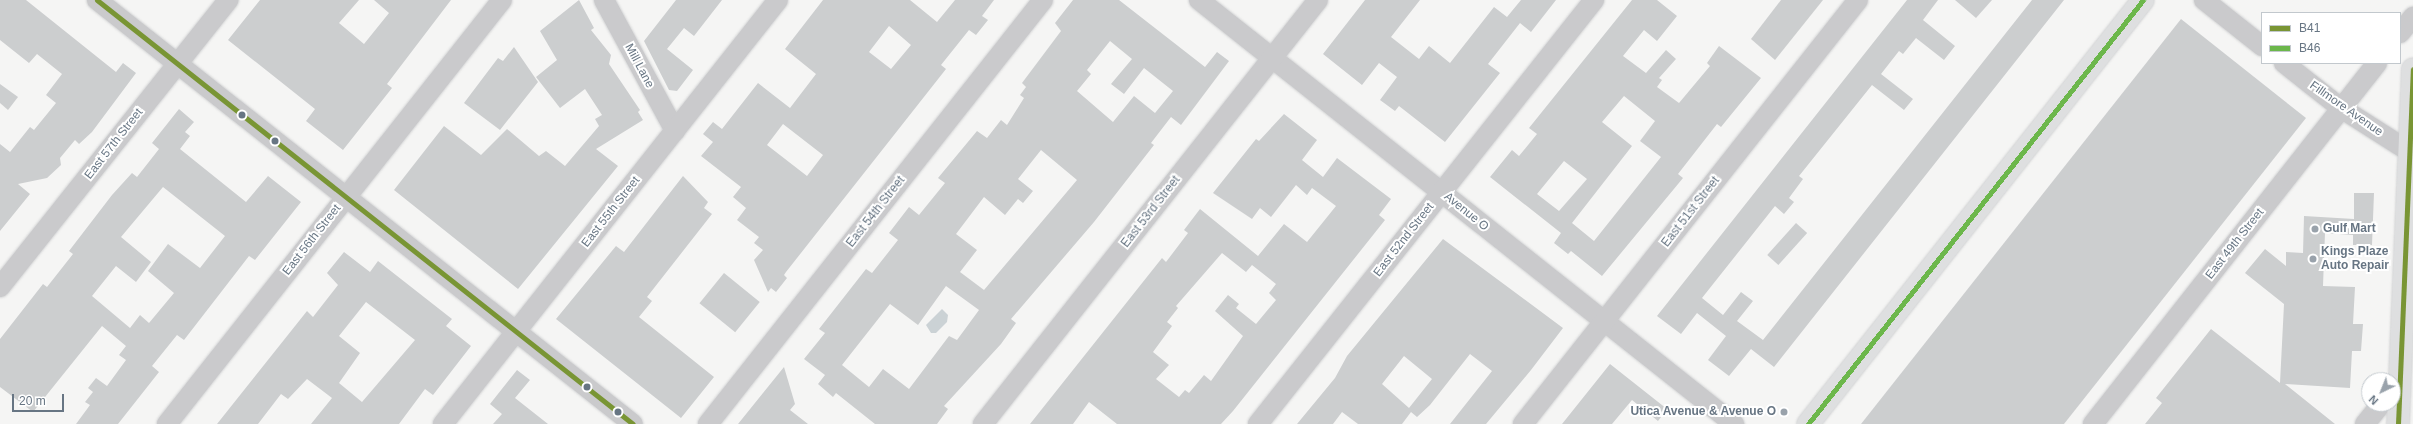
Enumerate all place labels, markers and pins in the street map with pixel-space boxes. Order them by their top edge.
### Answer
unlabelled marker [237,110,247,120]
unlabelled marker [270,136,280,146]
place label: Gulf Mart [2323,222,2376,236]
marker: Gulf Mart [2310,224,2320,234]
place label: Kings Plaze Auto Repair [2321,245,2389,273]
marker: Kings Plaze Auto Repair [2308,254,2318,264]
unlabelled marker [582,382,592,392]
place label: Utica Avenue & Avenue O [1630,405,1776,419]
unlabelled marker [613,407,623,417]
marker: Utica Avenue & Avenue O [1779,407,1789,417]

